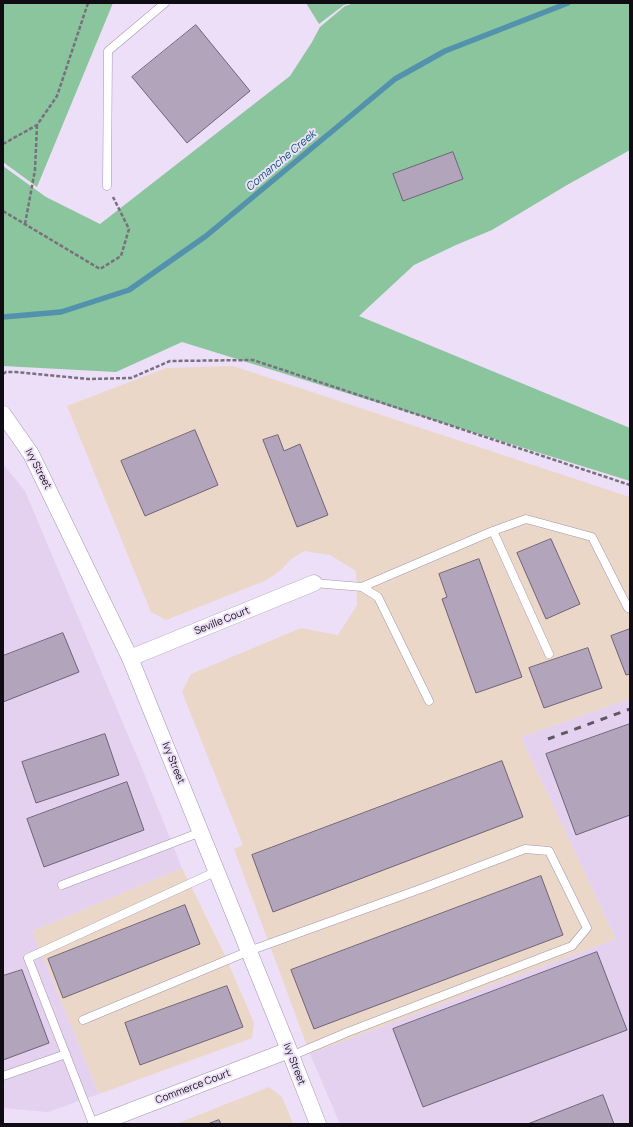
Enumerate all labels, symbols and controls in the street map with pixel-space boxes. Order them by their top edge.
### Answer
water label: Comanche Creek [243,128,319,194]
street label: Ivy Street [22,447,54,491]
street label: Seville Court [193,605,251,637]
street label: Ivy Street [159,740,187,786]
street label: Ivy Street [281,1041,307,1087]
street label: Commerce Court [154,1067,232,1107]

